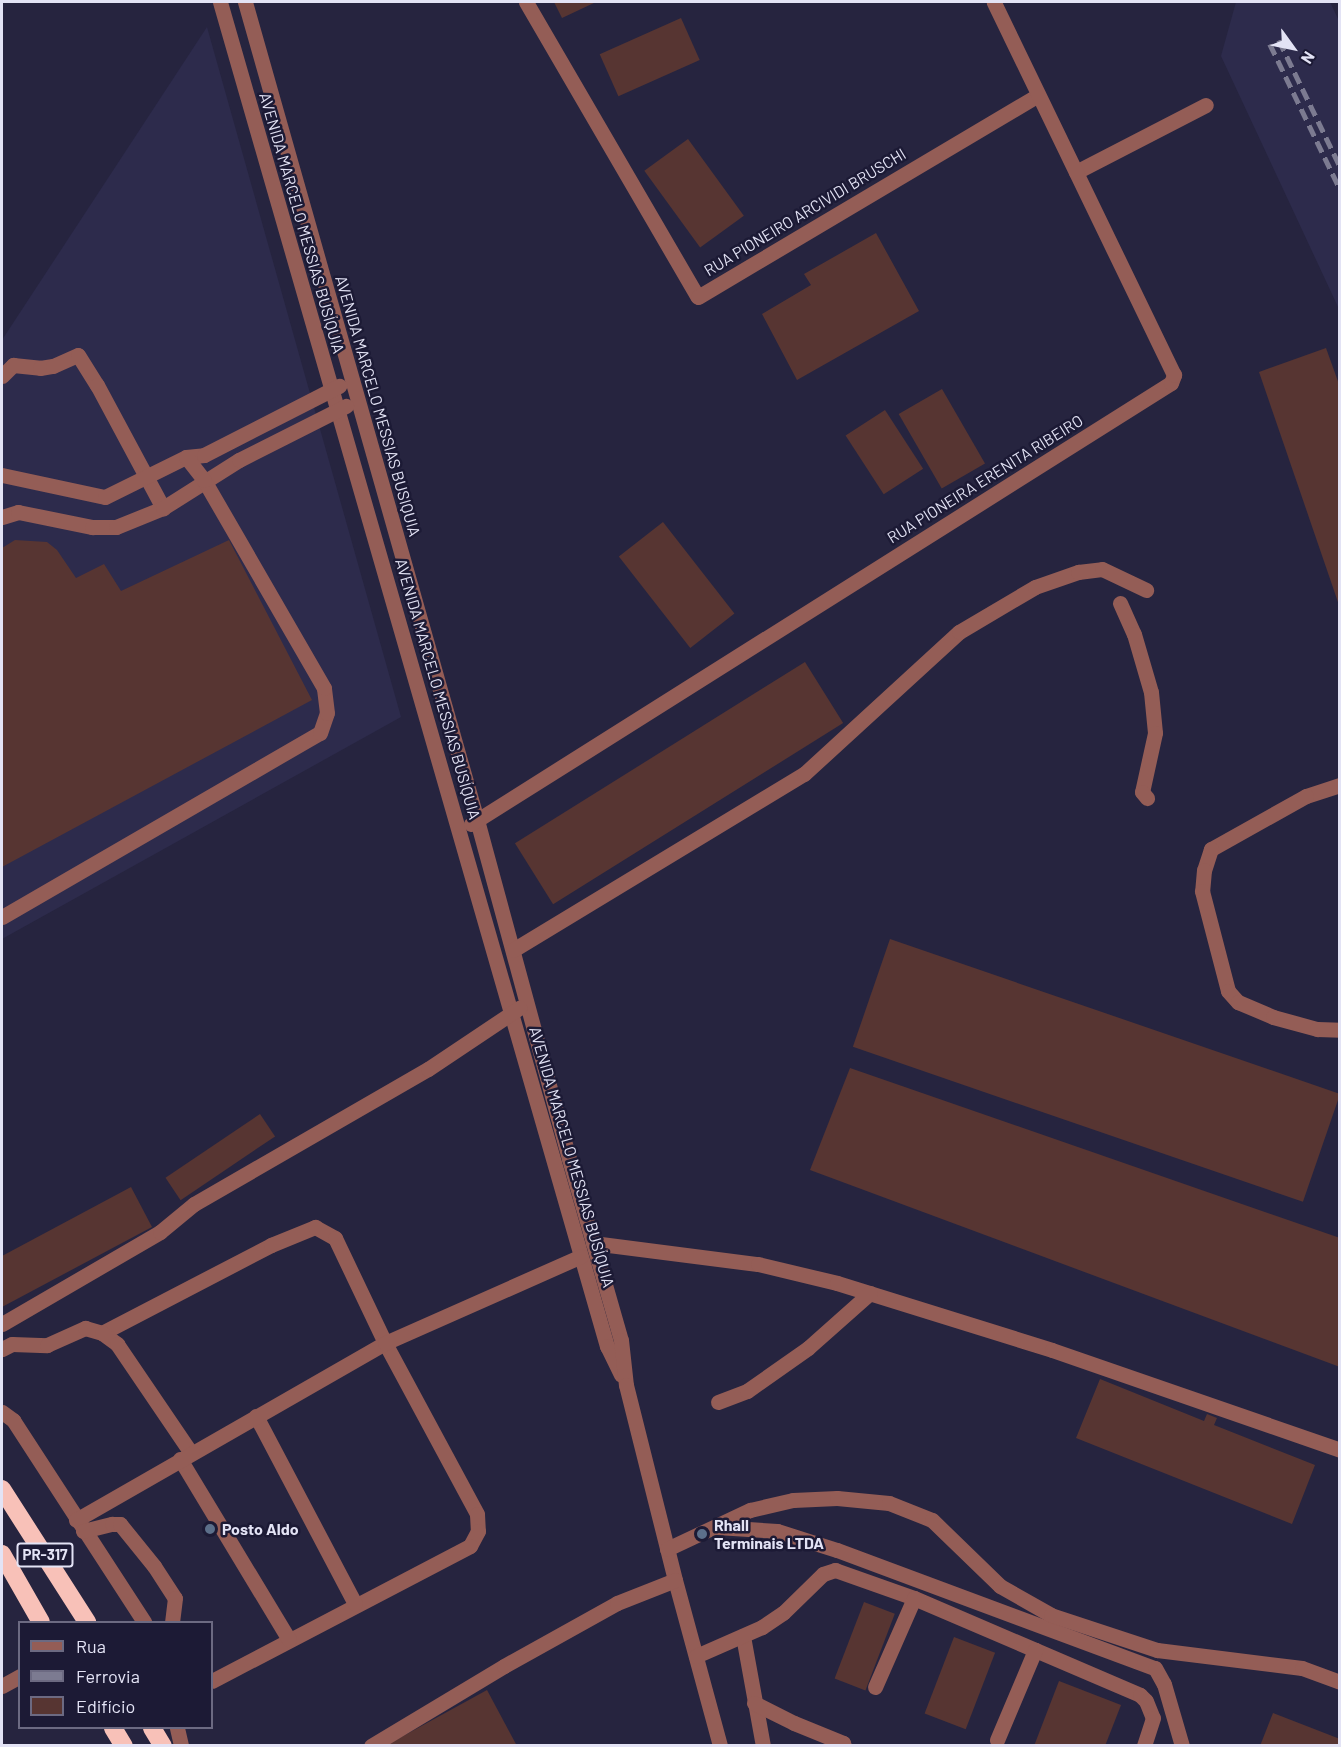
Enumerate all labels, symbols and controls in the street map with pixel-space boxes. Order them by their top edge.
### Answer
north arrow [1263,18,1323,78]
text: N [1298,48,1319,68]
street label: AVENIDA MARCELO MESSIAS BUSÍQUIA [255,90,349,356]
street label: RUA PIONEIRO ARCIVIDI BRUSCHI [701,144,909,280]
street label: AVENIDA MARCELO MESSIAS BUSIQUIA [331,273,425,539]
street label: RUA PIONEIRA ERENITA RIBEIRO [884,411,1086,547]
street label: AVENIDA MARCELO MESSIAS BUSÍQUIA [391,556,485,822]
street label: AVENIDA MARCELO MESSIAS BUSÍQUIA [525,1024,619,1290]
place label: Rhall Terminais LTDA [714,1515,824,1553]
place label: Posto Aldo [222,1519,299,1539]
marker: Posto Aldo [203,1522,217,1536]
marker: Rhall Terminais LTDA [695,1527,709,1541]
road number: PR-317 [16,1543,74,1567]
legend [18,1621,213,1729]
text: Rua [76,1635,106,1657]
text: Ferrovia [76,1665,140,1687]
text: Edifício [76,1695,135,1717]

